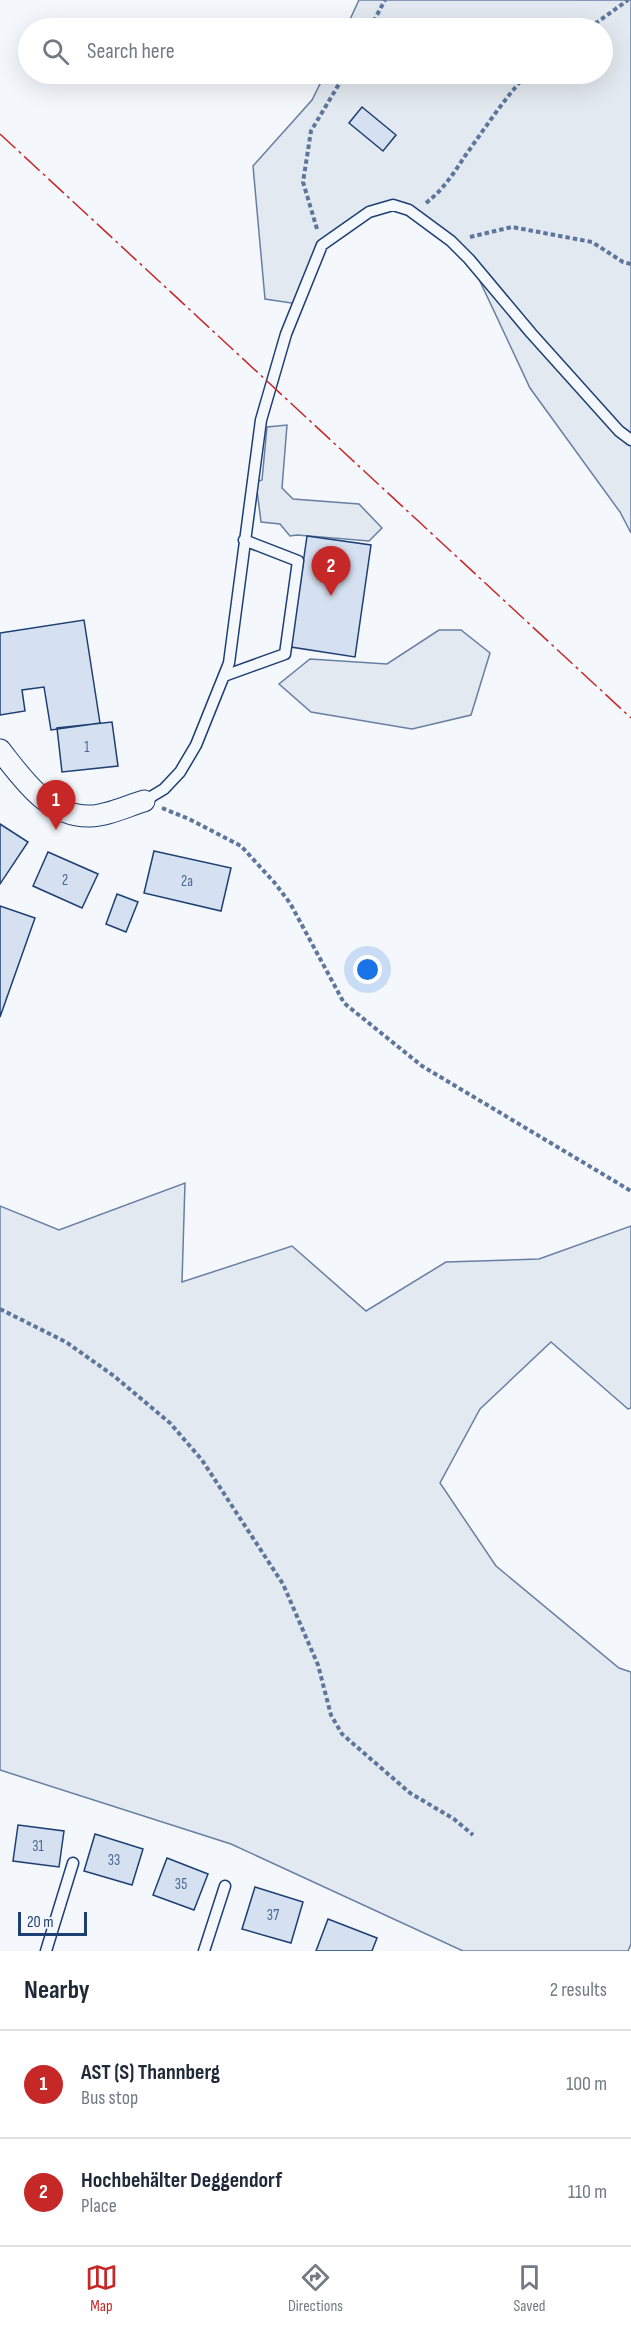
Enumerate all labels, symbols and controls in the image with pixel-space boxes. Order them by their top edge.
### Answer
search box [18,18,613,84]
icon: search [39,35,72,68]
text: Search here [87,38,174,65]
pin: 2 [312,546,350,596]
house number: 1 [84,738,90,757]
pin: 1 [36,780,76,830]
house number: 2 [62,871,68,890]
house number: 2a [181,872,193,891]
your location [353,955,382,984]
house number: 31 [32,1837,45,1856]
house number: 33 [108,1851,120,1870]
house number: 35 [175,1875,187,1894]
house number: 37 [267,1906,279,1925]
scale bar [18,1909,87,1936]
text: 20 m [27,1913,54,1932]
text: Nearby [24,1975,90,2006]
text: 2 results [550,1978,607,2002]
text: AST (S) Thannberg [81,2059,220,2086]
text: 1 [40,2072,47,2096]
text: 100 m [566,2072,607,2096]
text: Bus stop [81,2086,138,2110]
text: Hochbehälter Deggendorf [81,2167,282,2194]
text: 2 [39,2180,48,2204]
text: 110 m [568,2180,607,2204]
text: Place [81,2194,117,2218]
tab: Map [85,2261,118,2316]
tab: Directions [288,2261,343,2316]
tab: Saved [513,2261,546,2316]

